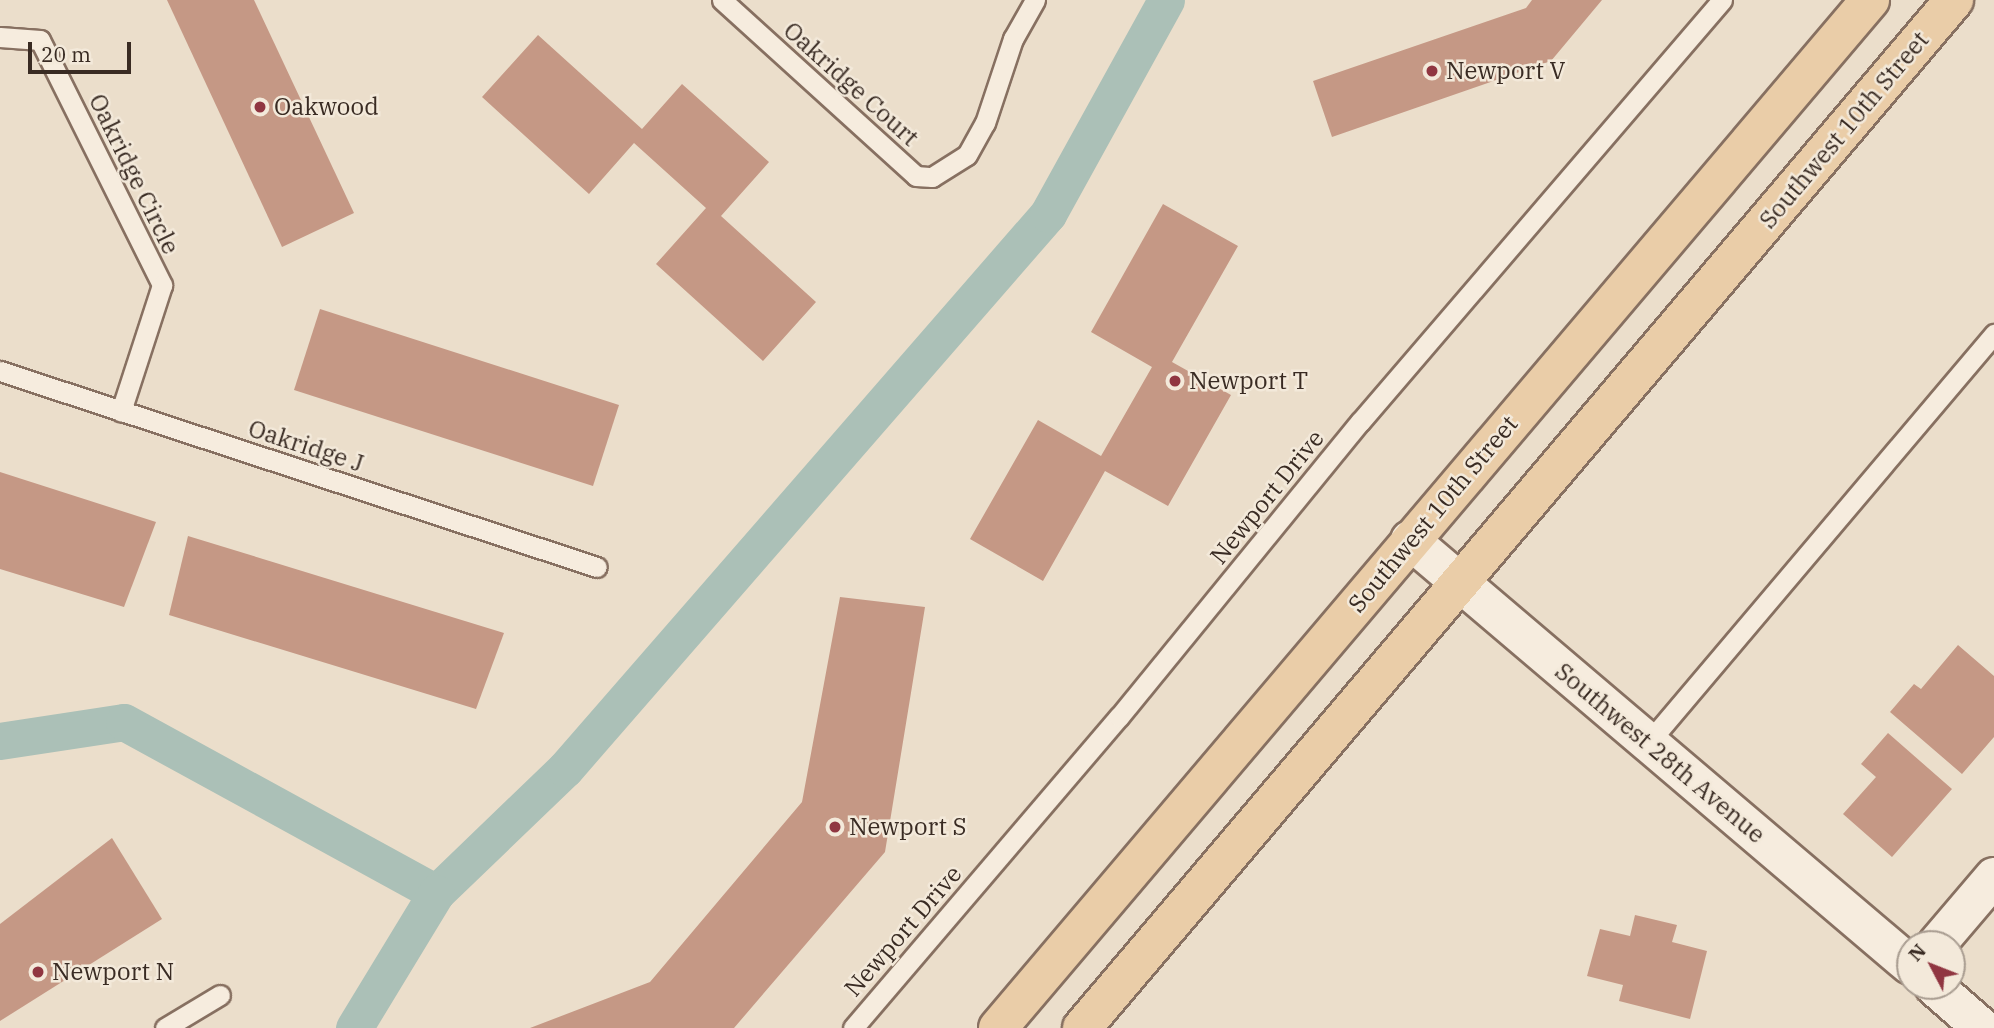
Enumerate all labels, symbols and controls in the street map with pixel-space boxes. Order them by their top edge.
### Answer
street label: Oakridge Court [778,16,924,152]
street label: Southwest 10th Street [1753,26,1935,234]
scale bar [32,28,135,72]
text: 20 m [41,40,91,68]
place label: Newport V [1446,57,1565,85]
marker: Newport V [1424,63,1440,79]
street label: Oakridge Circle [83,89,185,259]
place label: Oakwood [274,93,379,121]
marker: Oakwood [252,99,268,115]
place label: Newport T [1189,367,1308,395]
marker: Newport T [1167,373,1183,389]
street label: Southwest 10th Street [1342,410,1524,618]
street label: Oakridge J [245,414,367,478]
street label: Newport Drive [1204,424,1330,570]
street label: Southwest 28th Avenue [1549,657,1771,849]
place label: Newport S [849,813,967,841]
marker: Newport S [827,819,843,835]
street label: Newport Drive [838,860,968,1002]
north arrow [1896,930,1966,1000]
text: N [1903,939,1931,966]
place label: Newport N [52,958,174,986]
marker: Newport N [30,964,46,980]

